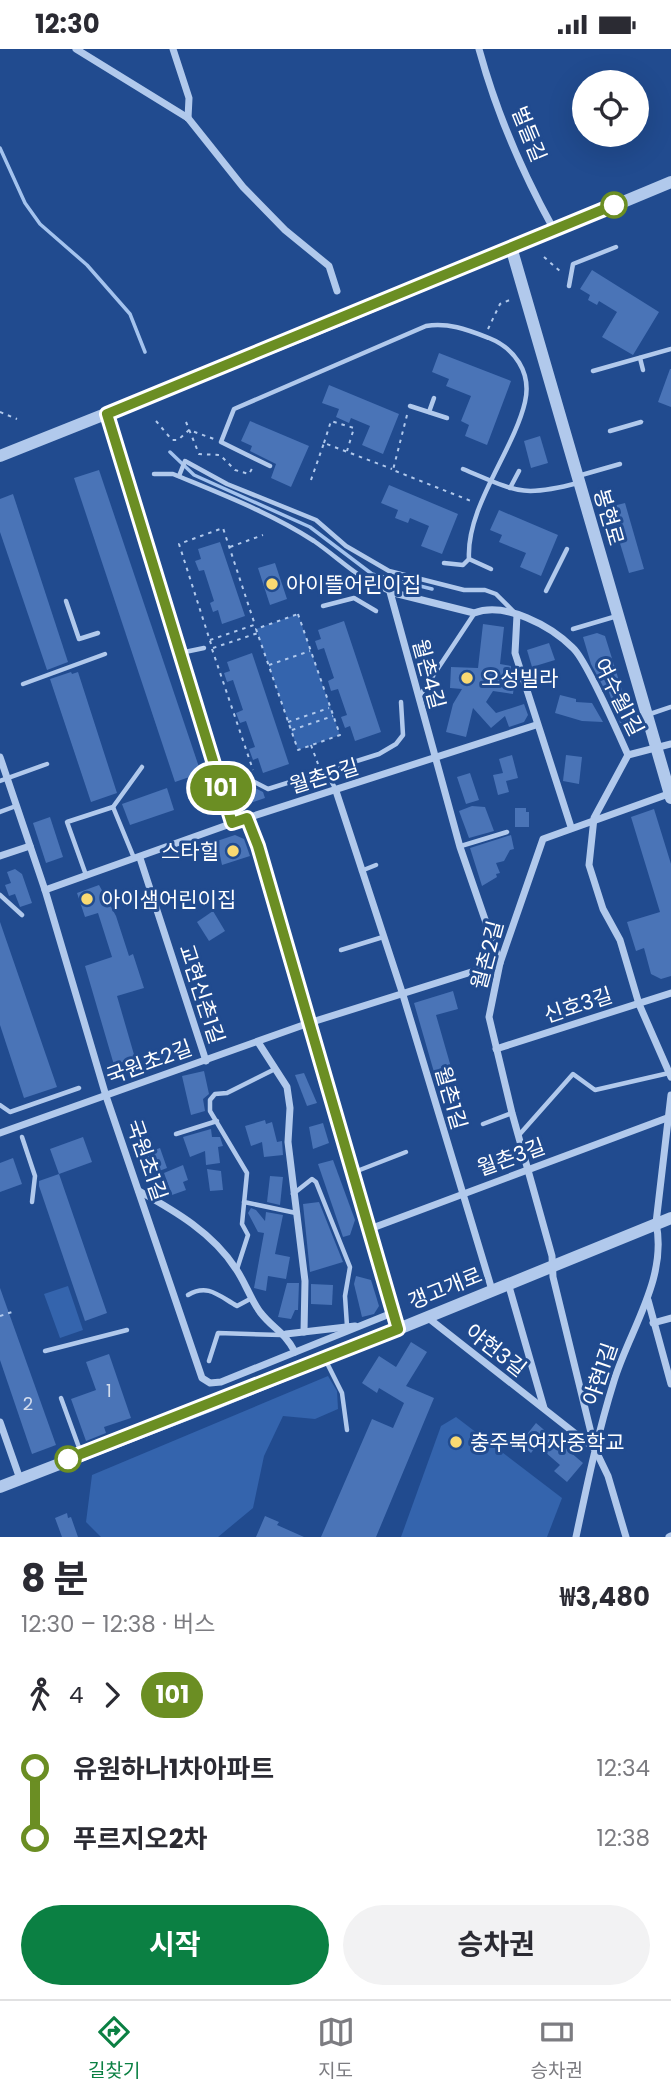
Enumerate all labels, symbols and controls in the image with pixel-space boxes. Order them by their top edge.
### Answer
text: 12:30 [35,6,100,42]
map controls [572,70,649,147]
button: locate [572,70,649,147]
street label: 벌들길 [505,102,553,166]
unlabelled marker [601,192,627,218]
street label: 봉현로 [587,485,631,549]
place label: 아이뜰어린이집 [286,570,421,599]
marker: 아이뜰어린이집 [264,576,280,592]
street label: 월촌4길 [406,636,452,712]
street label: 여수월1길 [587,653,651,741]
place label: 오성빌라 [481,664,558,693]
marker: 오성빌라 [459,670,475,686]
street label: 월촌5길 [286,752,362,800]
line badge: 101 [181,765,261,811]
text: 101 [204,771,238,804]
place label: 스타힐 [161,837,219,866]
marker: 스타힐 [225,843,241,859]
place label: 아이샘어린이집 [101,885,236,914]
marker: 아이샘어린이집 [79,891,95,907]
street label: 월촌2길 [464,917,510,993]
street label: 교현신촌1길 [172,940,232,1048]
street label: 신호3길 [540,980,616,1030]
street label: 국원초2길 [102,1033,196,1091]
street label: 월촌1길 [428,1063,474,1133]
street label: 국원초1길 [120,1116,174,1204]
street label: 월촌3길 [473,1131,549,1183]
street label: 갱고개로 [404,1260,486,1316]
street label: 야현3길 [459,1317,533,1383]
street label: 야현1길 [576,1339,624,1409]
house number: 1 [106,1378,112,1403]
house number: 2 [23,1391,33,1416]
place label: 충주북여자중학교 [470,1428,625,1457]
marker: 충주북여자중학교 [448,1434,464,1450]
unlabelled marker [55,1446,81,1472]
text: 8 분 [21,1552,89,1605]
text: ₩3,480 [560,1579,650,1615]
text: 12:30 – 12:38 · 버스 [21,1608,215,1640]
icon: walk [21,1676,59,1714]
icon: forward [93,1676,131,1714]
text: 101 [155,1678,189,1711]
text: 4 [69,1679,83,1711]
text: 유원하나1차아파트 [73,1751,274,1787]
text: 12:34 [597,1752,650,1784]
text: 푸르지오2차 [73,1821,207,1857]
text: 12:38 [596,1822,650,1854]
button: 시작 [21,1905,329,1985]
button: 승차권 [343,1905,650,1985]
tab: 길찾기 [88,2013,140,2085]
tab: 지도 [317,2013,355,2085]
tab: 승차권 [531,2013,583,2085]

